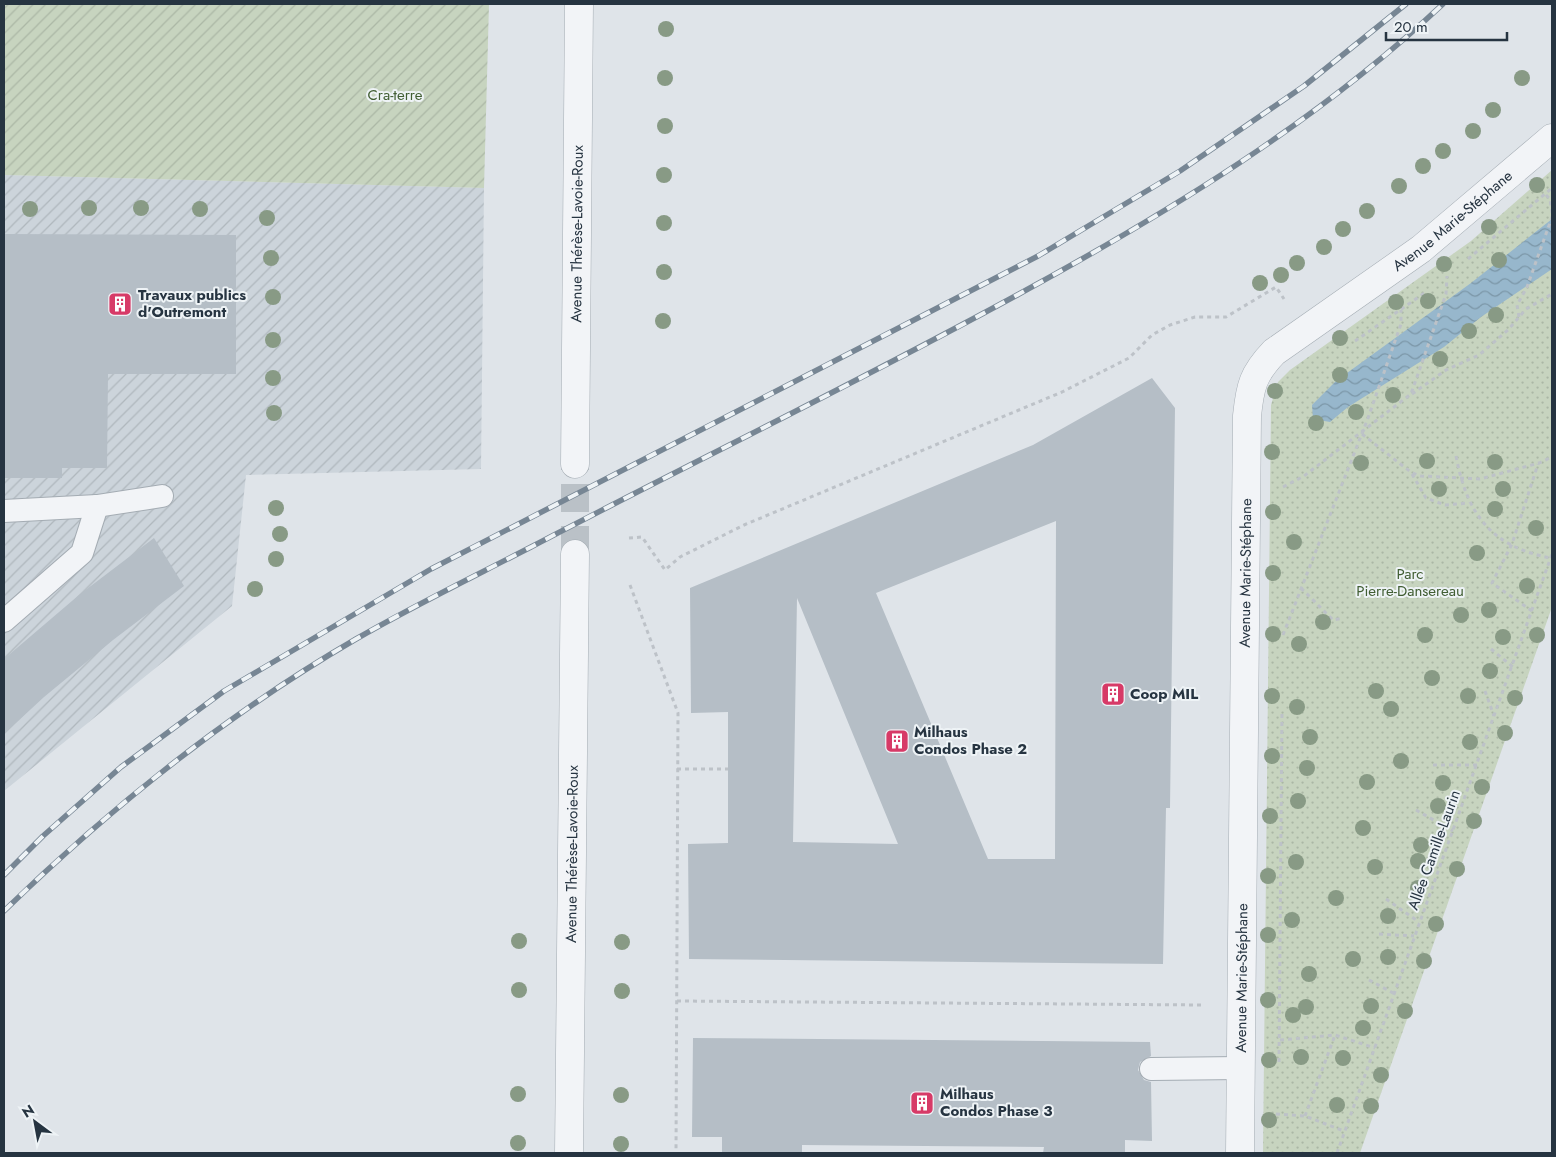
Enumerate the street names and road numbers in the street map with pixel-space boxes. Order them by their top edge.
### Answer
street label: Avenue Thérèse-Lavoie-Roux [565,144,589,323]
street label: Avenue Marie-Stéphane [1388,165,1517,277]
street label: Avenue Marie-Stéphane [1234,498,1257,648]
street label: Avenue Thérèse-Lavoie-Roux [560,764,584,943]
street label: Allée Camille-Laurin [1402,787,1466,913]
street label: Avenue Marie-Stéphane [1230,903,1253,1053]

